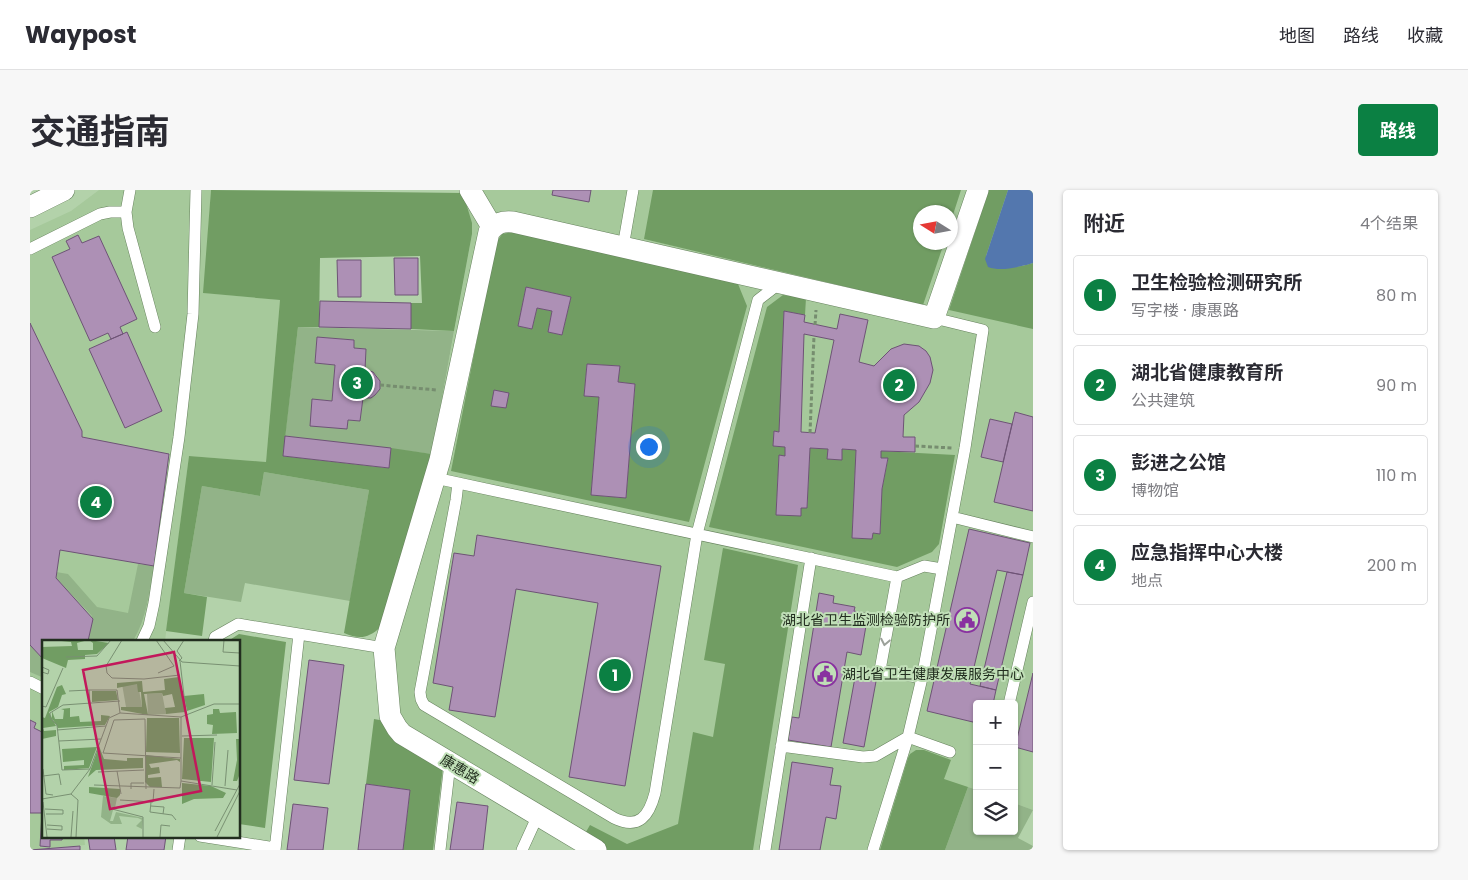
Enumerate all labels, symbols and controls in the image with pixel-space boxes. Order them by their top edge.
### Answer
text: Waypost [25,18,136,51]
text: 地图 [1279,23,1315,48]
text: 路线 [1343,23,1379,48]
text: 收藏 [1407,23,1443,48]
button: 路线 [1358,104,1438,156]
text: 交通指南 [30,107,170,156]
north arrow [913,205,958,250]
text: 附近 [1083,209,1125,238]
text: 4个结果 [1360,212,1418,235]
text: 卫生检验检测研究所 [1131,269,1302,296]
text: 1 [1097,284,1103,307]
text: 80 m [1376,284,1417,307]
text: 写字楼 · 康惠路 [1131,299,1239,322]
text: 湖北省健康教育所 [1131,359,1283,386]
pin: 3 [341,364,373,402]
pin: 2 [883,366,915,404]
text: 2 [1095,374,1105,397]
text: 90 m [1376,374,1417,397]
text: 公共建筑 [1131,389,1195,412]
your location [636,434,662,460]
text: 彭进之公馆 [1131,449,1226,476]
text: 3 [1095,464,1105,487]
text: 110 m [1376,464,1417,487]
text: 博物馆 [1131,479,1179,502]
pin: 4 [80,483,112,521]
text: 应急指挥中心大楼 [1131,539,1283,566]
text: 4 [1095,554,1105,577]
text: 200 m [1367,554,1417,577]
text: 地点 [1131,569,1163,592]
public building icon: 湖北省卫生监测检验防护所 [954,607,980,633]
place label: 湖北省卫生监测检验防护所 [782,610,950,630]
one-way arrow [880,637,891,646]
inset map [42,640,240,838]
pin: 1 [599,656,631,694]
public building icon: 湖北省卫生健康发展服务中心 [812,661,838,687]
place label: 湖北省卫生健康发展服务中心 [842,664,1024,684]
map controls [973,700,1018,835]
button: + [973,700,1018,745]
button: − [973,745,1018,790]
street label: 康惠路 [437,750,483,788]
button: layers [973,790,1018,835]

